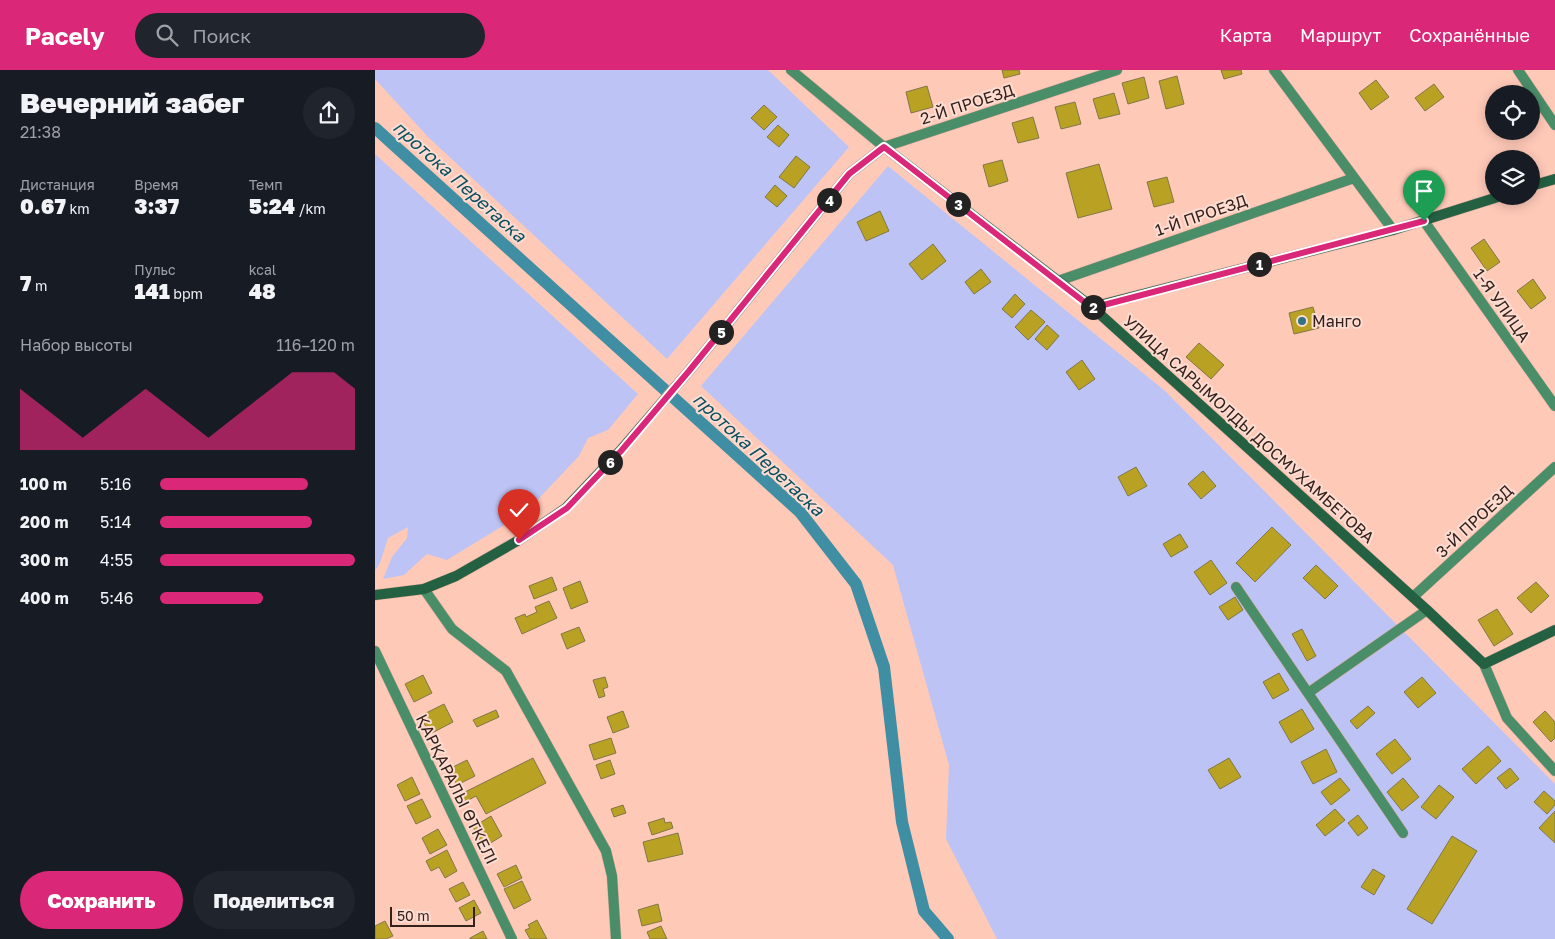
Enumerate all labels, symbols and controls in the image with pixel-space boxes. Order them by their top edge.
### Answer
search box [135,13,485,58]
text: Pacely [25,21,105,50]
icon: search [153,21,181,49]
text: Поиск [193,24,251,47]
text: Карта [1220,24,1272,46]
text: Маршрут [1300,24,1381,46]
text: Сохранённые [1409,24,1530,46]
street label: 2-Й ПРОЕЗД [918,79,1017,129]
map controls [1485,85,1540,205]
button: locate [1485,85,1540,140]
text: Вечерний забег [20,86,244,119]
button: share [303,87,355,139]
water label: протока Перетаска [389,116,531,247]
text: 21:38 [20,122,61,142]
button: layers [1485,150,1540,205]
pin [1403,170,1445,221]
text: Дистанция [20,176,95,193]
text: Время [134,176,179,193]
text: Темп [249,176,283,193]
icon: arrive [1410,177,1438,205]
pin: 4 [817,188,841,212]
street label: 1-Й ПРОЕЗД [1152,190,1250,240]
text: 4 [825,192,834,209]
pin: 3 [945,192,971,216]
text: 0.67 [20,193,66,219]
text: 3:37 [134,193,179,219]
text: 5:24 [249,193,295,219]
text: 3 [954,196,963,213]
text: km [66,200,90,217]
text: /km [295,200,326,217]
pin: 1 [1247,252,1271,276]
text: 1 [1256,256,1263,273]
text: Пульс [134,261,176,278]
text: kcal [249,261,276,278]
street label: 1-Я УЛИЦА [1469,264,1535,346]
text: 7 [20,270,32,296]
text: m [32,277,47,294]
text: 141 [134,278,170,304]
text: 48 [249,278,276,304]
text: bpm [170,285,203,302]
pin: 2 [1081,294,1105,320]
text: 2 [1089,299,1098,316]
street label: УЛИЦА САРЫМОЛДЫ ДОСМУХАМБЕТОВА [1119,311,1379,547]
place label: Манго [1312,311,1361,331]
marker: Манго [1296,315,1308,327]
pin: 5 [709,320,733,344]
text: 5 [717,324,726,341]
text: Набор высоты [20,335,133,355]
text: 116–120 m [276,335,355,355]
water label: протока Перетаска [689,388,830,521]
pin: 6 [597,450,623,474]
text: 6 [606,454,615,471]
text: 100 m [20,474,67,494]
text: 5:16 [100,474,132,494]
street label: 3-Й ПРОЕЗД [1432,480,1517,562]
pin [498,489,540,540]
icon: check [505,496,533,524]
text: 200 m [20,512,69,532]
text: 5:14 [100,512,132,532]
text: 300 m [20,550,69,570]
text: 4:55 [100,550,133,570]
text: 400 m [20,588,69,608]
text: 5:46 [100,588,134,608]
street label: ҚАРҚАРАЛЫ ӨТКЕЛІ [412,711,502,867]
button: Сохранить [20,871,183,929]
button: Поделиться [193,871,355,929]
scale bar [390,904,475,927]
text: 50 m [397,907,430,924]

